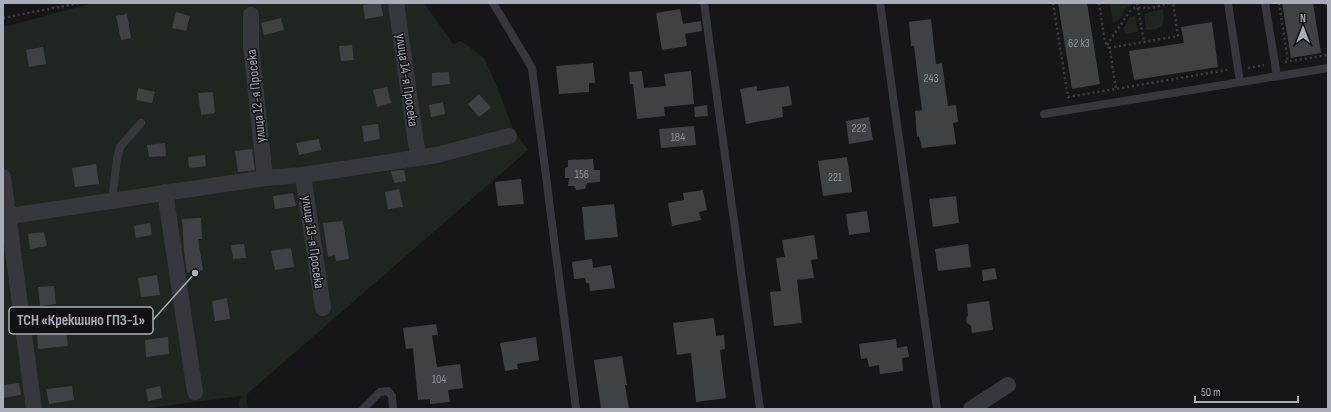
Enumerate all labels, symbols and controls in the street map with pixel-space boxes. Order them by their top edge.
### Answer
north arrow [1283,8,1323,48]
text: N [1300,12,1306,25]
street label: улица 14-я Просека [392,32,422,128]
house number: 62 к3 [1068,36,1090,51]
street label: улица 12-я Просека [243,49,269,143]
house number: 243 [924,71,938,86]
house number: 222 [852,121,866,136]
house number: 184 [671,130,685,145]
house number: 156 [575,167,589,182]
house number: 221 [828,170,843,185]
street label: улица 13-я Просека [298,194,328,290]
callout: ТСН «Крекшино ГПЗ-1» [9,307,153,334]
text: ТСН «Крекшино ГПЗ-1» [17,311,145,330]
house number: 104 [432,372,446,387]
scale bar [1195,378,1298,404]
text: 50 m [1201,385,1221,400]

